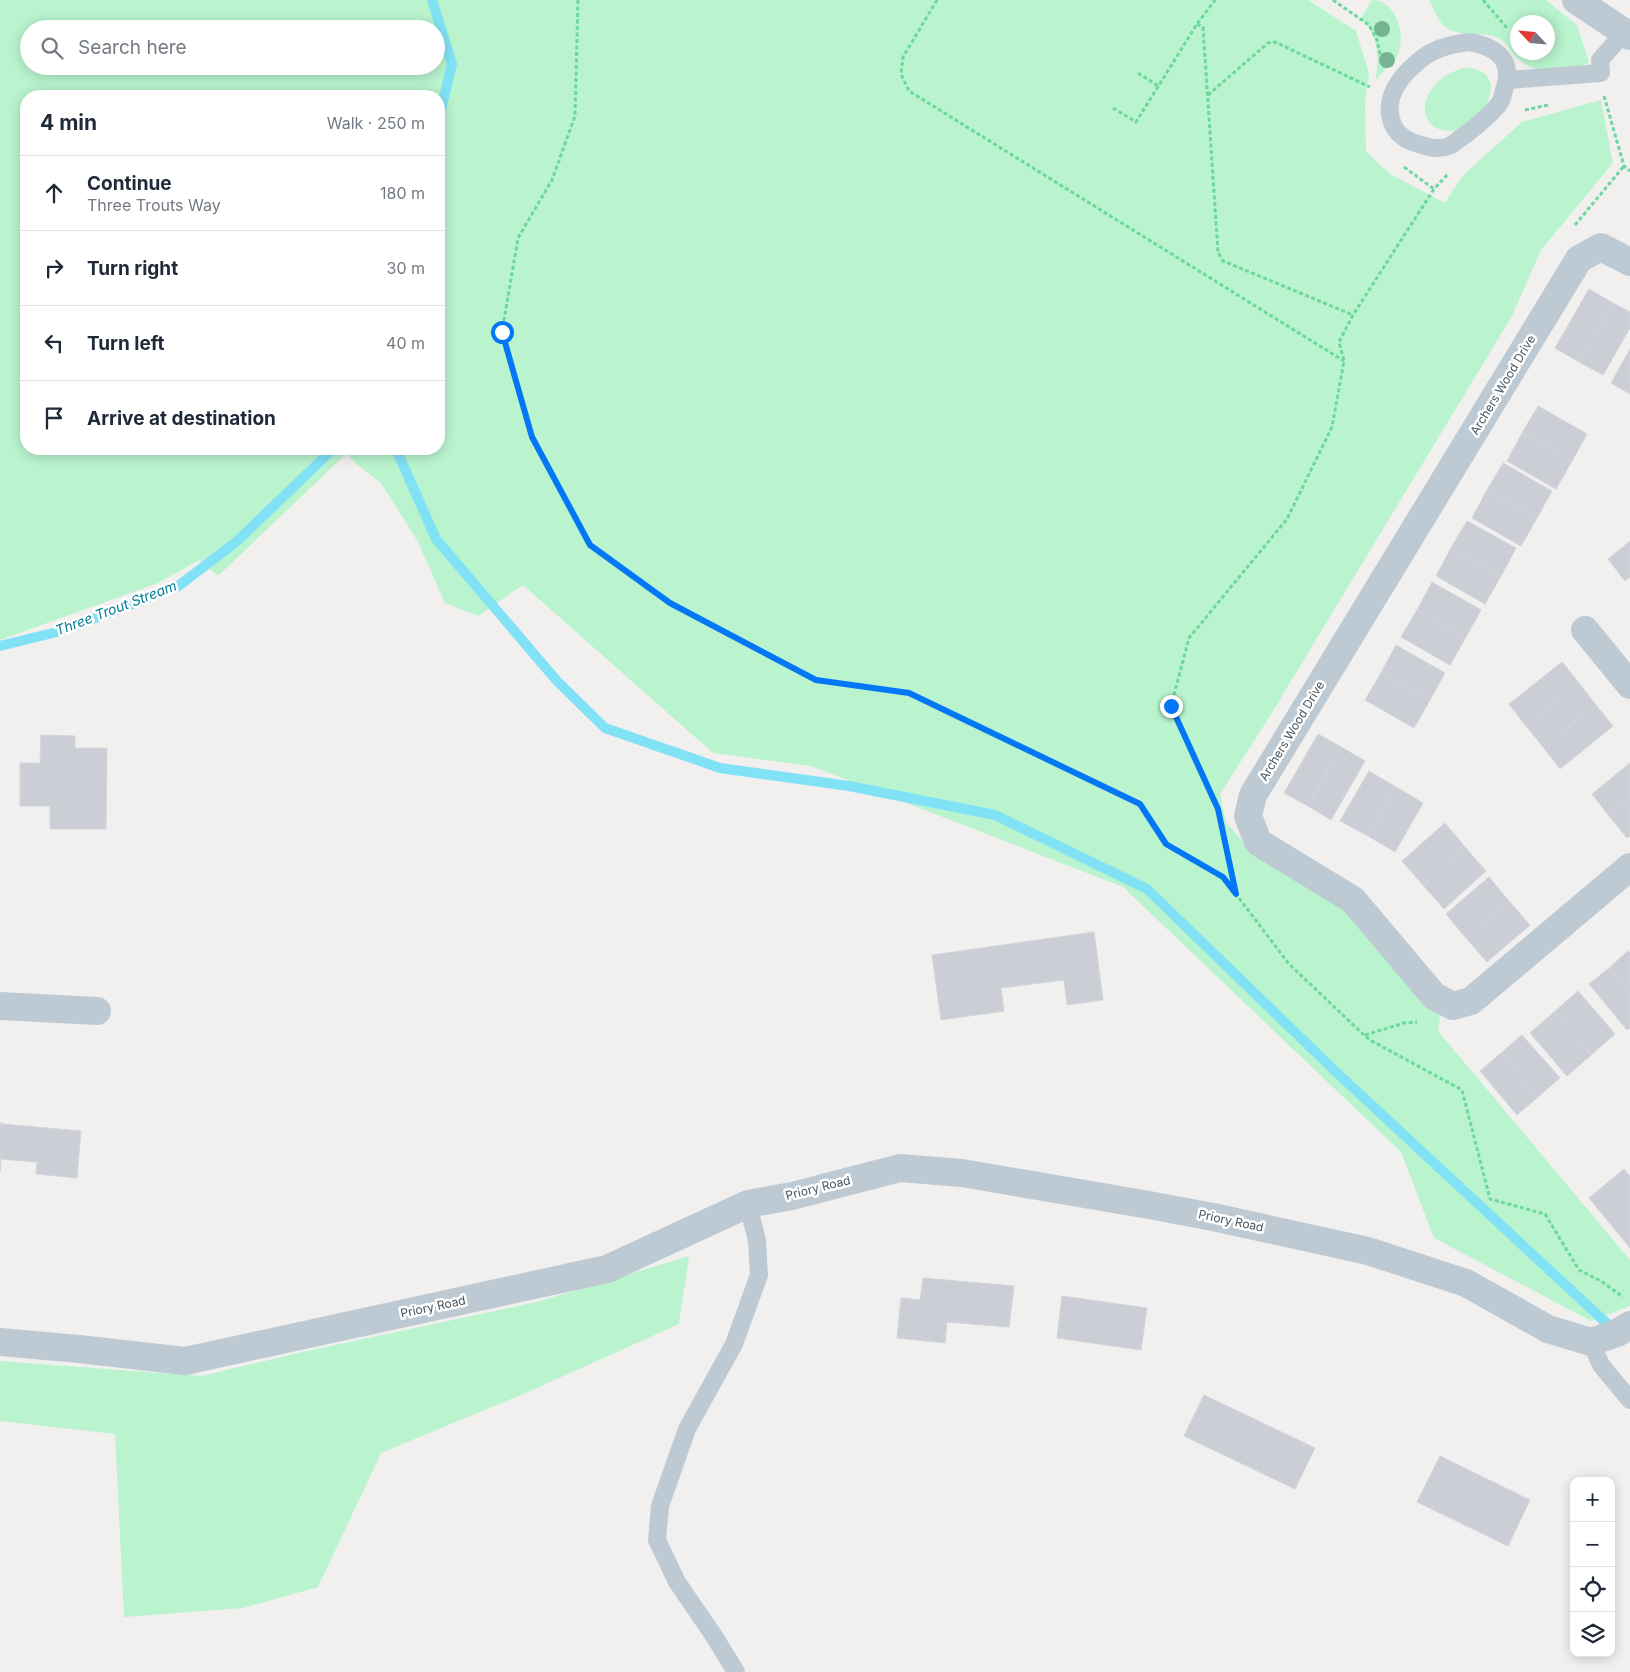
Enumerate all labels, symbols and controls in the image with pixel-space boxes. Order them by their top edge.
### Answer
north arrow [1510,15,1555,60]
search box [20,20,445,75]
icon: search [38,34,66,62]
text: Search here [78,36,187,59]
text: 4 min [40,110,97,135]
text: Walk · 250 m [327,113,425,133]
text: Continue [87,172,172,195]
icon: ahead [40,179,68,207]
text: 180 m [380,183,425,203]
text: Three Trouts Way [87,195,221,215]
icon: right [40,254,68,282]
text: Turn right [87,257,178,280]
text: 30 m [387,258,425,278]
route start [491,321,514,344]
icon: left [40,329,68,357]
text: Turn left [87,332,165,355]
street label: Archers Wood Drive [1467,332,1538,437]
text: 40 m [386,333,425,353]
icon: arrive [40,404,68,432]
text: Arrive at destination [87,407,276,430]
water label: Three Trout Stream [53,577,179,638]
street label: Archers Wood Drive [1256,678,1327,783]
route end [1160,695,1183,718]
street label: Priory Road [784,1172,852,1203]
street label: Priory Road [1197,1206,1265,1235]
street label: Priory Road [399,1292,467,1321]
map controls [1570,1477,1615,1657]
button: + [1570,1477,1615,1522]
button: − [1570,1522,1615,1567]
button: locate [1570,1567,1615,1612]
button: layers [1570,1612,1615,1657]

